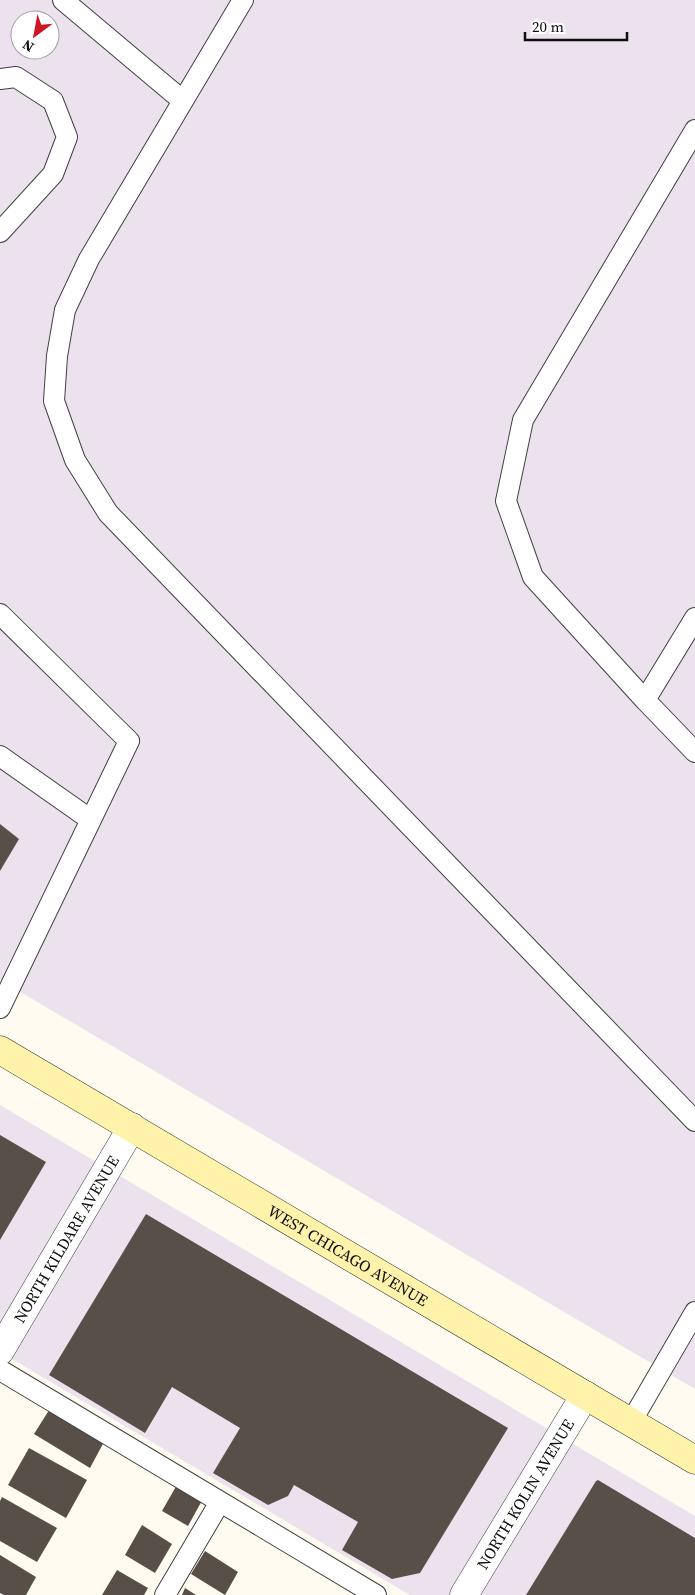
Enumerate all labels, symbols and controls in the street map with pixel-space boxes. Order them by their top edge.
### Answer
north arrow [10,10,60,60]
scale bar [525,10,628,42]
text: 20 m [532,16,564,37]
text: N [18,35,38,57]
street label: NORTH KILDARE AVENUE [8,1151,124,1327]
street label: WEST CHICAGO AVENUE [264,1199,432,1311]
street label: NORTH KOLIN AVENUE [471,1415,579,1573]

